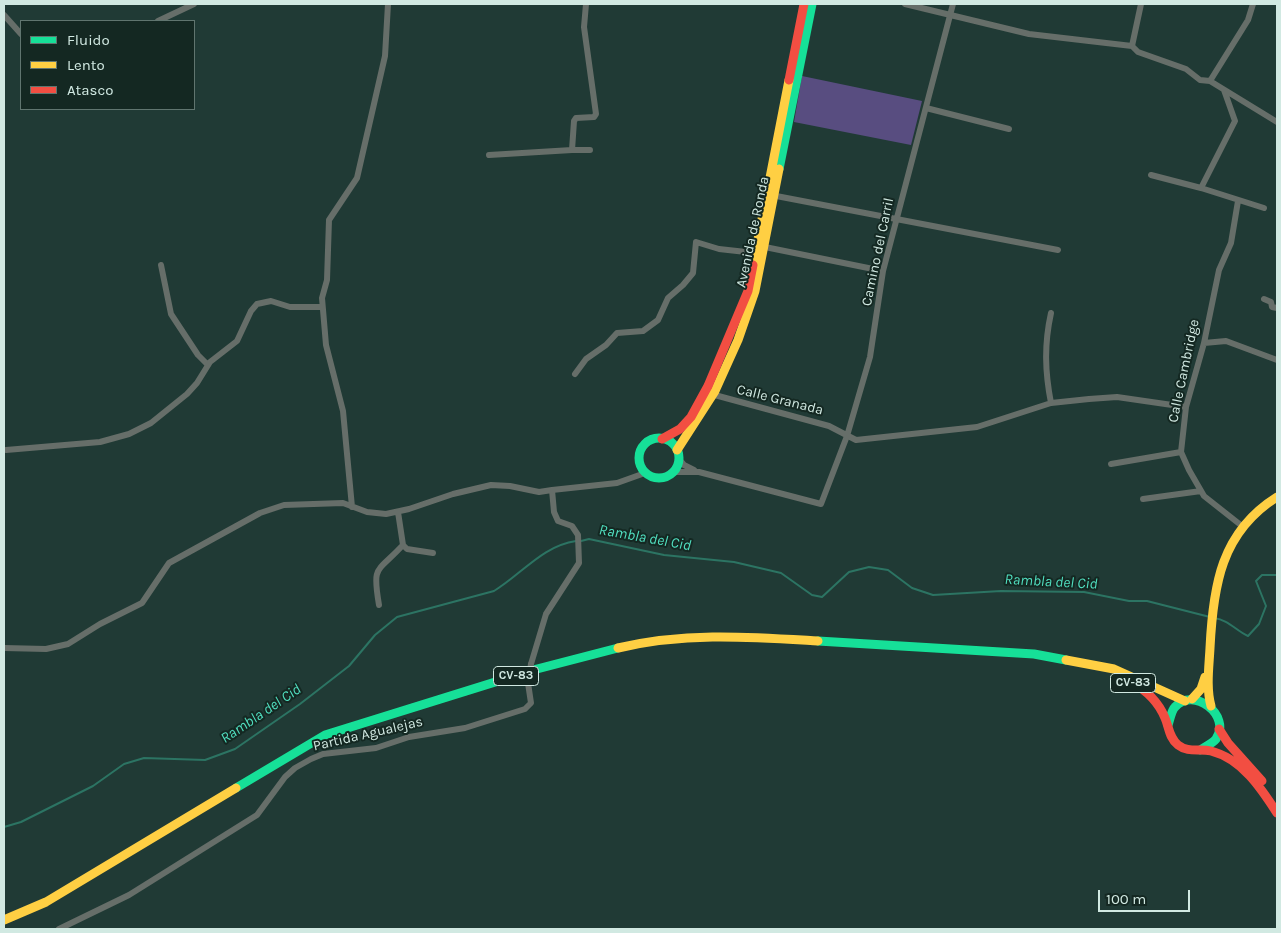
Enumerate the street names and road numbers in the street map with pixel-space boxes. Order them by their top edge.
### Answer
street label: Avenida de Ronda [733,175,773,289]
street label: Camino del Carril [858,196,898,308]
street label: Calle Cambridge [1165,318,1203,424]
street label: Calle Granada [735,381,825,419]
road number: CV-83 [494,666,538,686]
road number: CV-83 [1110,674,1156,692]
street label: Partida Agualejas [312,713,424,755]

